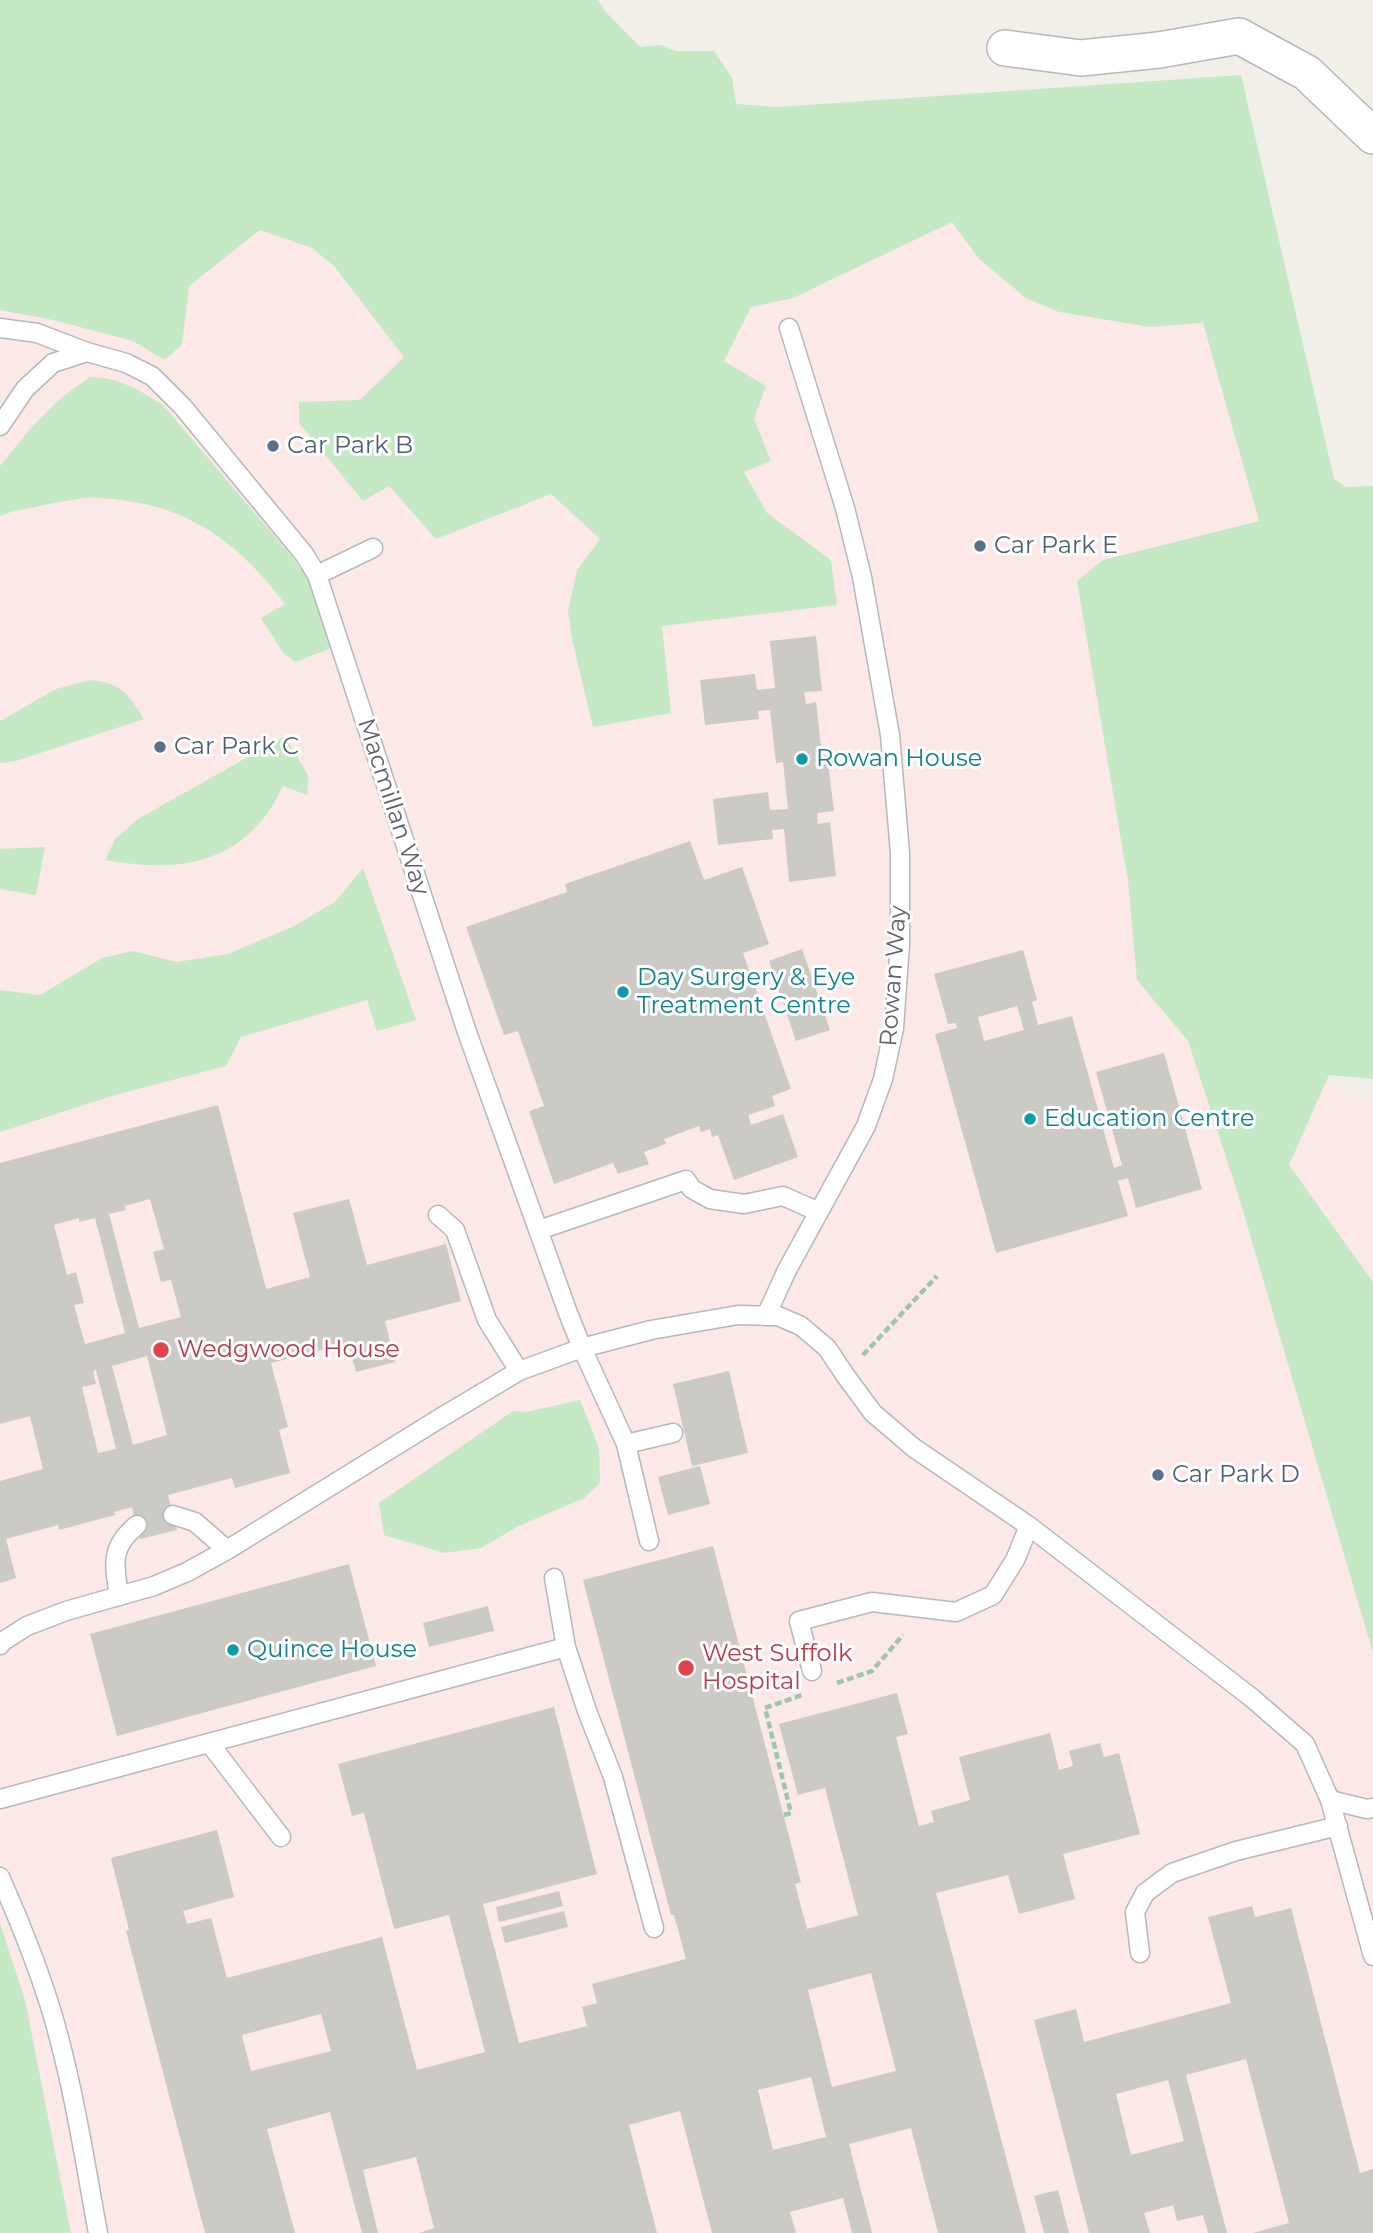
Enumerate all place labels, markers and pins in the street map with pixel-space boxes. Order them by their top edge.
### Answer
place label: Car Park B [287,432,413,460]
marker: Car Park B [265,438,281,454]
place label: Car Park E [994,532,1118,560]
marker: Car Park E [972,538,988,554]
place label: Car Park C [174,733,299,761]
marker: Car Park C [152,739,168,755]
place label: Rowan House [816,745,982,773]
marker: Rowan House [794,751,810,767]
place label: Day Surgery & Eye Treatment Centre [637,964,855,1020]
marker: Day Surgery & Eye Treatment Centre [615,984,631,1000]
place label: Education Centre [1044,1105,1254,1133]
marker: Education Centre [1022,1111,1038,1127]
place label: Wedgwood House [177,1336,400,1364]
marker: Wedgwood House [151,1340,171,1360]
place label: Car Park D [1172,1461,1300,1489]
marker: Car Park D [1150,1467,1166,1483]
place label: Quince House [247,1636,417,1664]
place label: West Suffolk Hospital [702,1640,852,1696]
marker: Quince House [225,1642,241,1658]
marker: West Suffolk Hospital [676,1658,696,1678]

